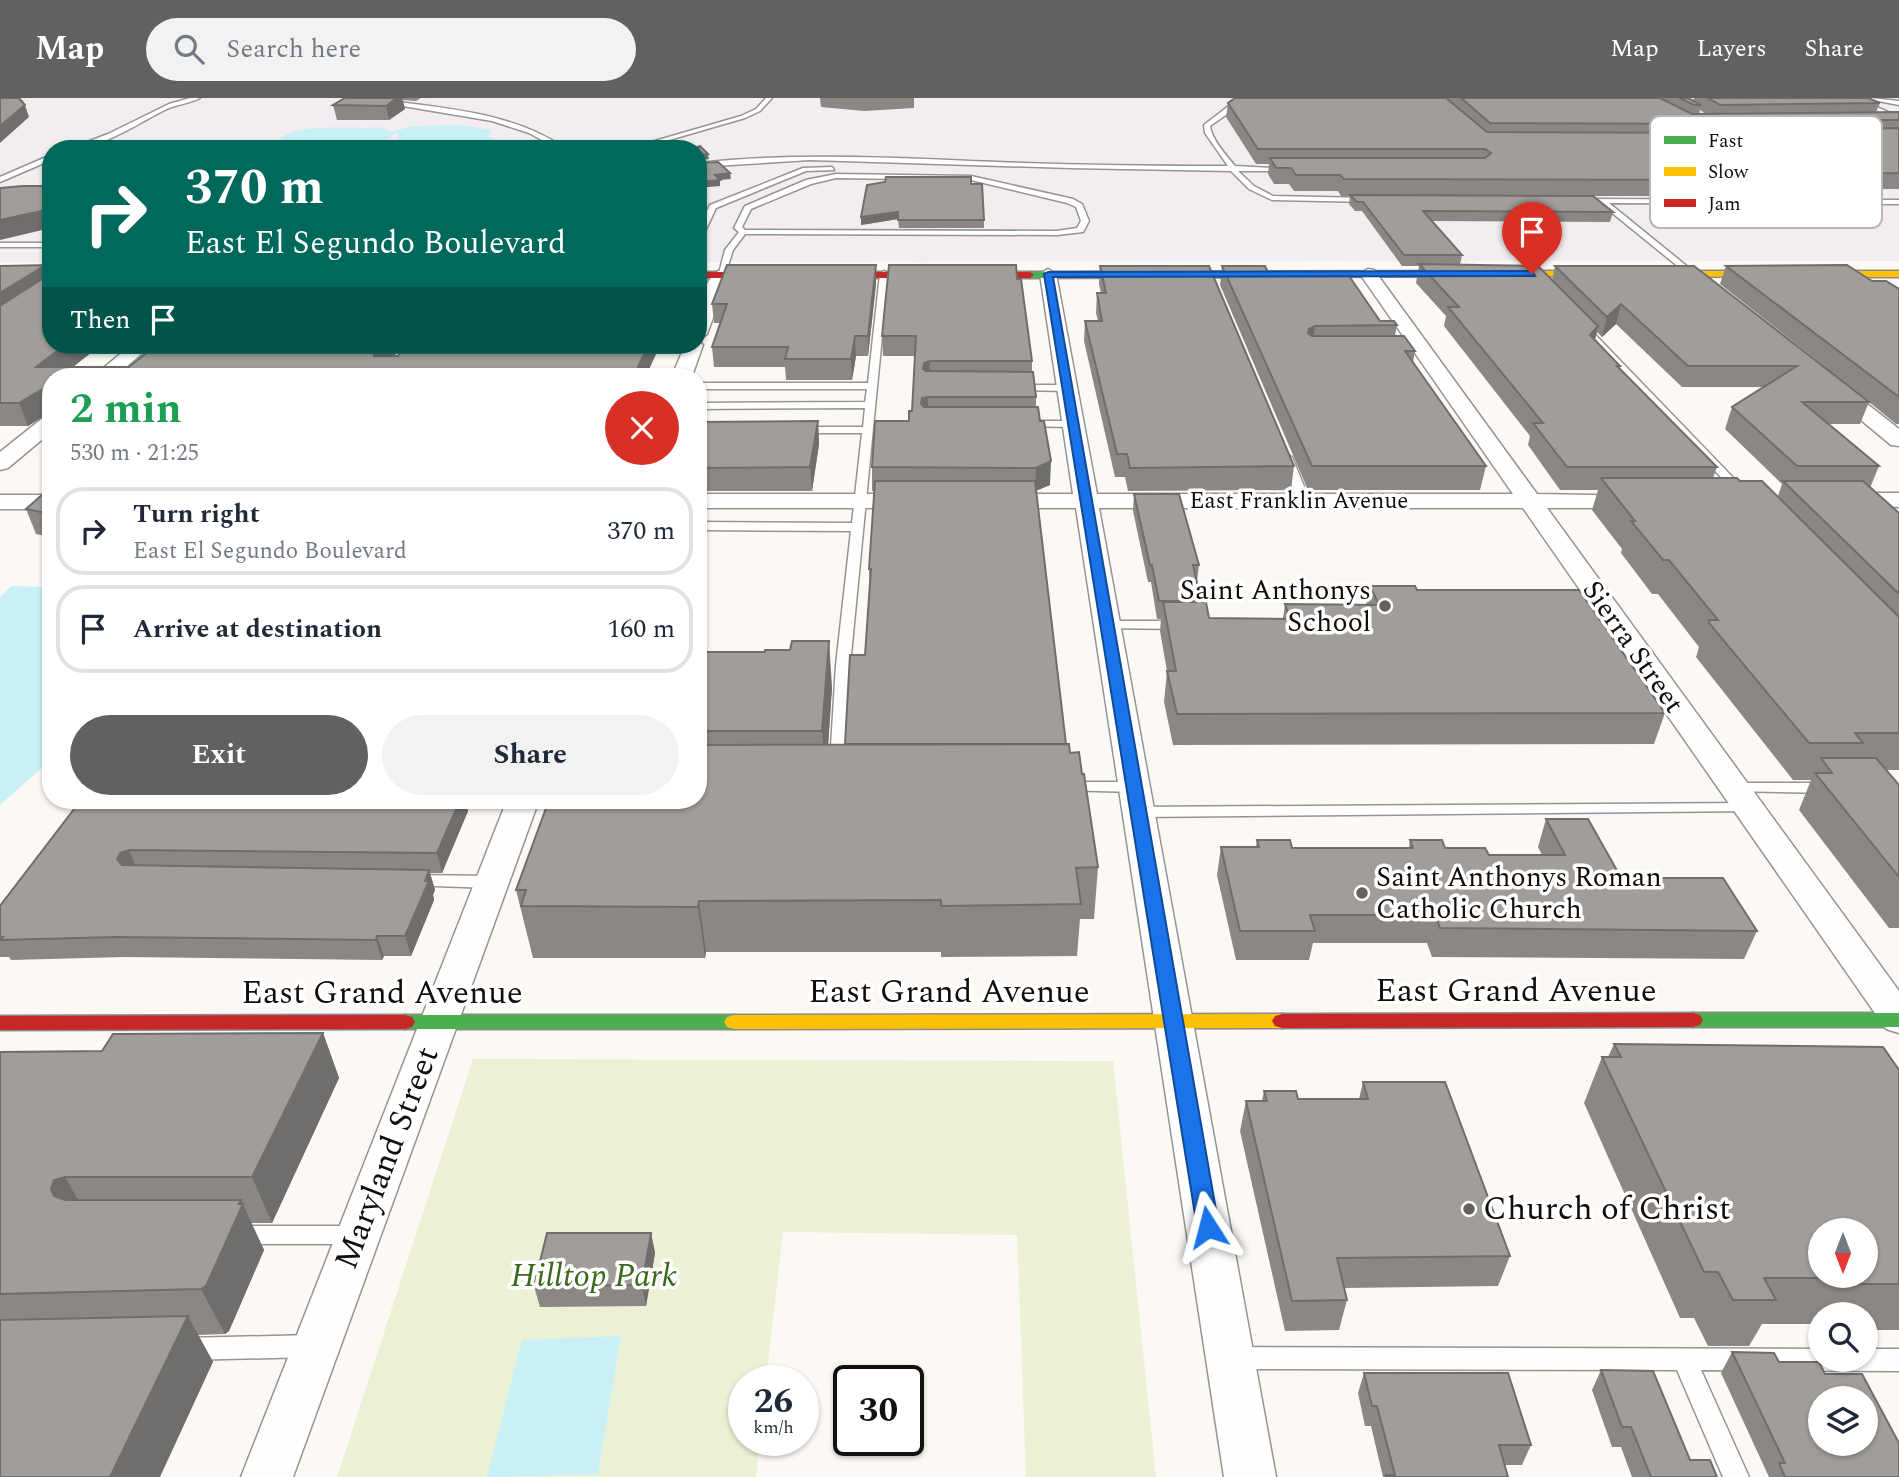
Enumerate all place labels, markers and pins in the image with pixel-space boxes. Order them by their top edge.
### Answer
pin [1502,202,1562,274]
place label: Saint Anthonys School [1180,569,1371,644]
marker: Saint Anthonys School [1377,598,1393,614]
place label: Saint Anthonys Roman Catholic Church [1376,856,1662,931]
marker: Saint Anthonys Roman Catholic Church [1354,885,1370,901]
place label: Church of Christ [1483,1184,1731,1234]
marker: Church of Christ [1461,1201,1477,1217]

